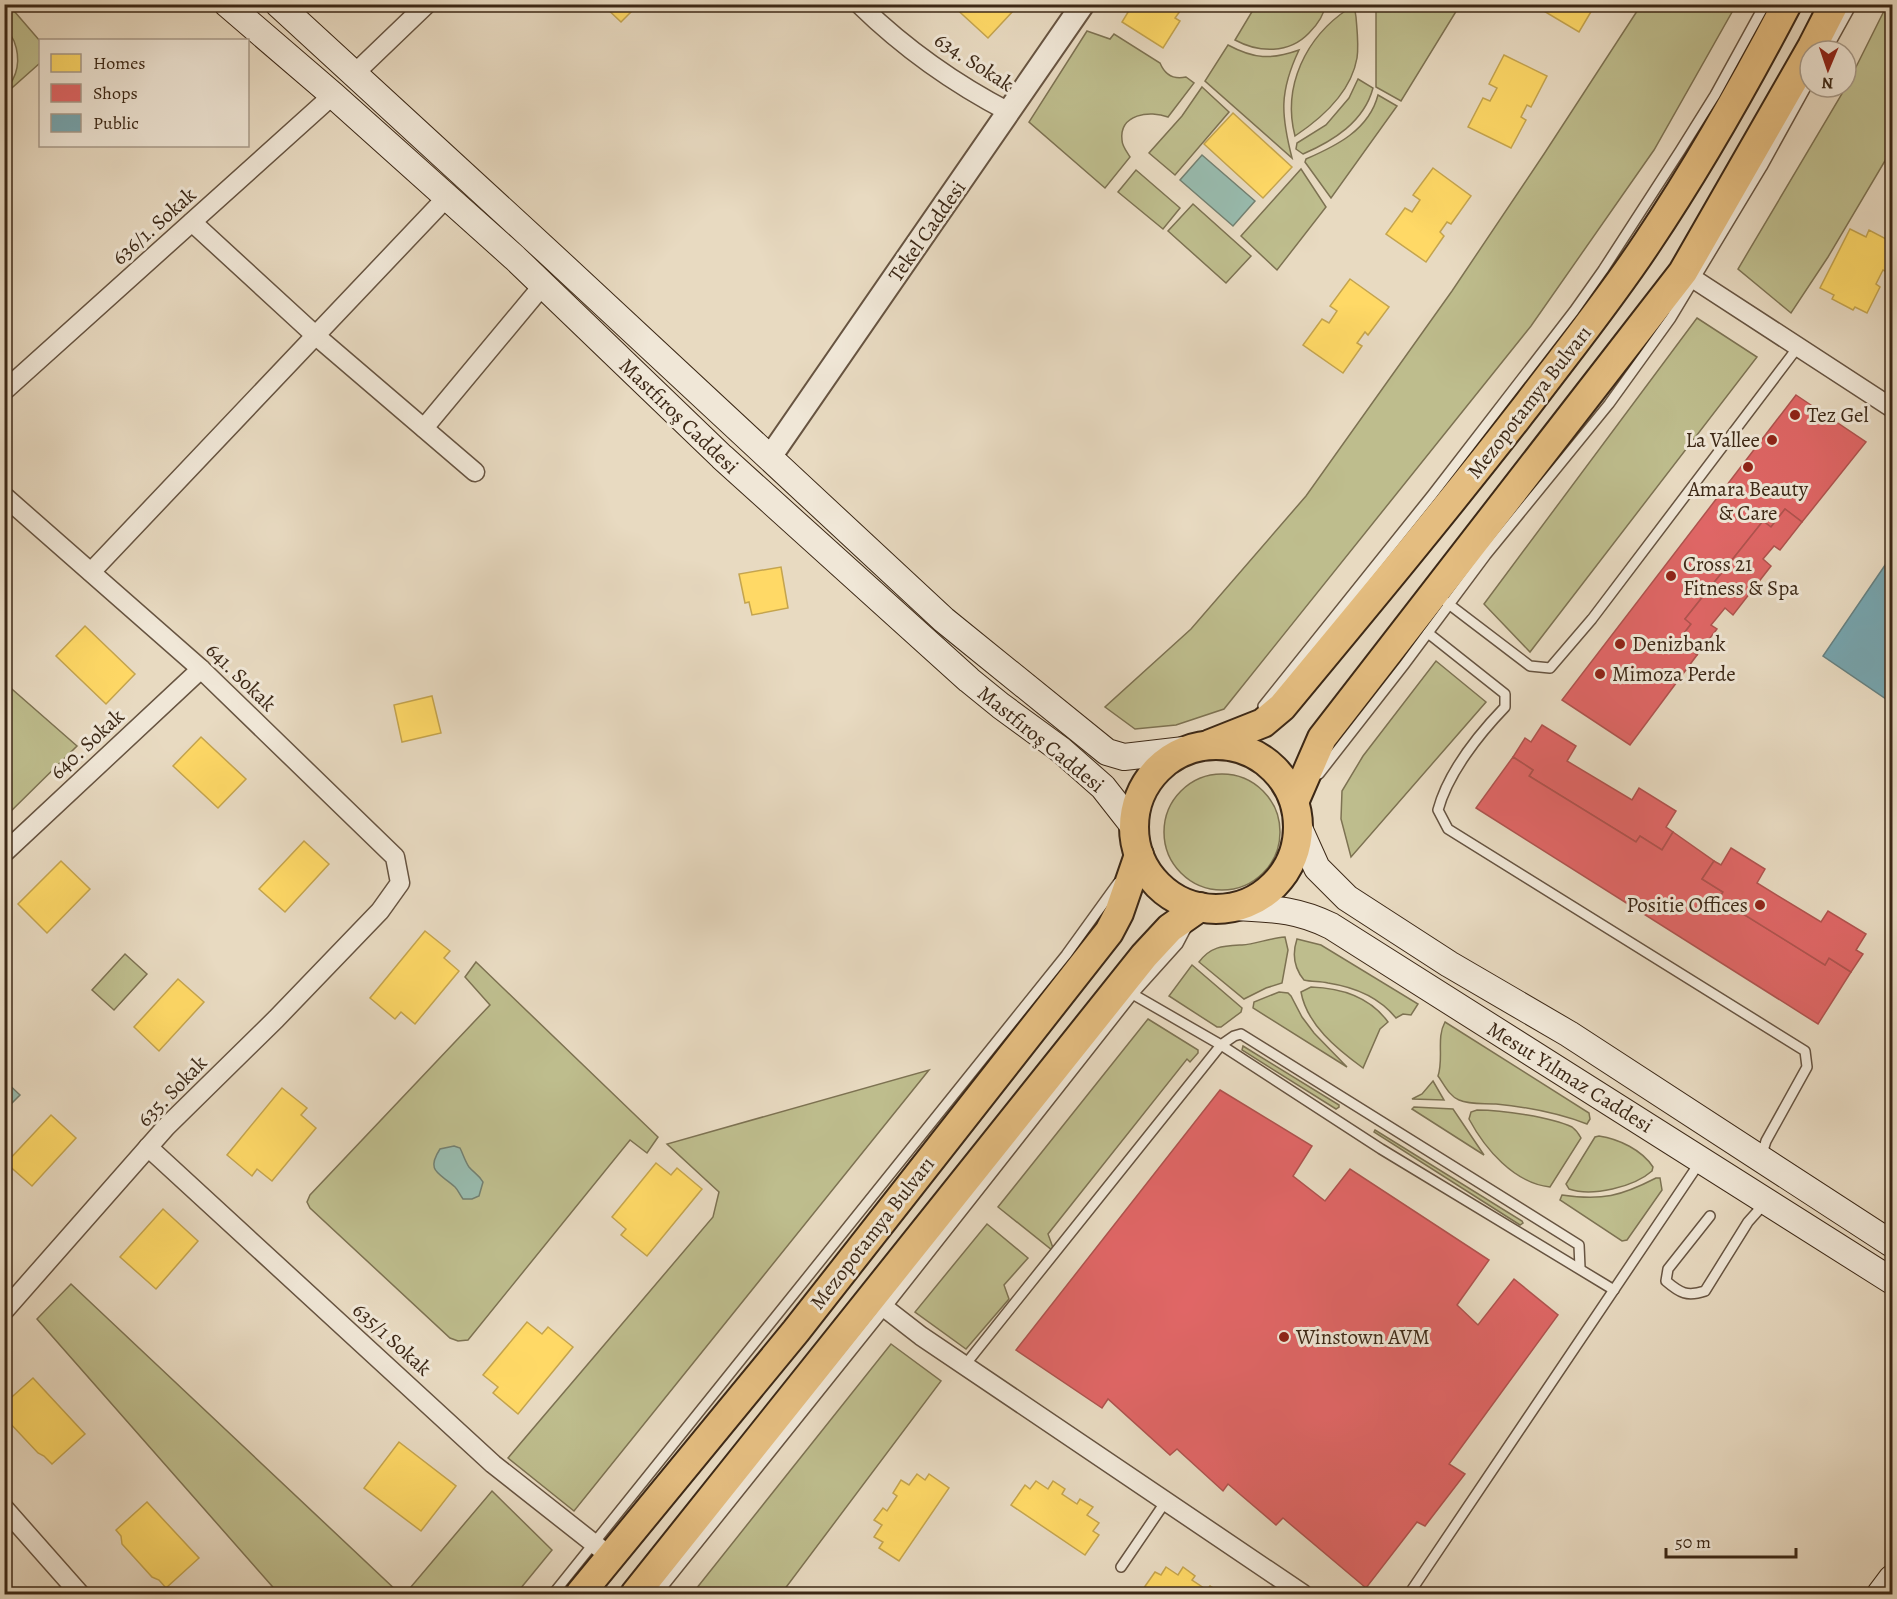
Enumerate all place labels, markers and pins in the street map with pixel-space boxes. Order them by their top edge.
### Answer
place label: Tez Gel [1807,401,1869,429]
marker: Tez Gel [1788,408,1802,422]
place label: La Vallee [1685,426,1760,454]
marker: La Vallee [1765,433,1779,447]
marker: Amara Beauty & Care [1741,460,1755,474]
place label: Amara Beauty & Care [1687,475,1809,527]
place label: Cross 21 Fitness & Spa [1683,550,1799,602]
marker: Cross 21 Fitness & Spa [1664,569,1678,583]
place label: Denizbank [1632,630,1726,658]
marker: Denizbank [1613,637,1627,651]
place label: Mimoza Perde [1612,660,1736,688]
marker: Mimoza Perde [1593,667,1607,681]
place label: Positie Offices [1627,891,1748,919]
marker: Positie Offices [1753,898,1767,912]
place label: Winstown AVM [1295,1323,1430,1351]
marker: Winstown AVM [1277,1330,1291,1344]

